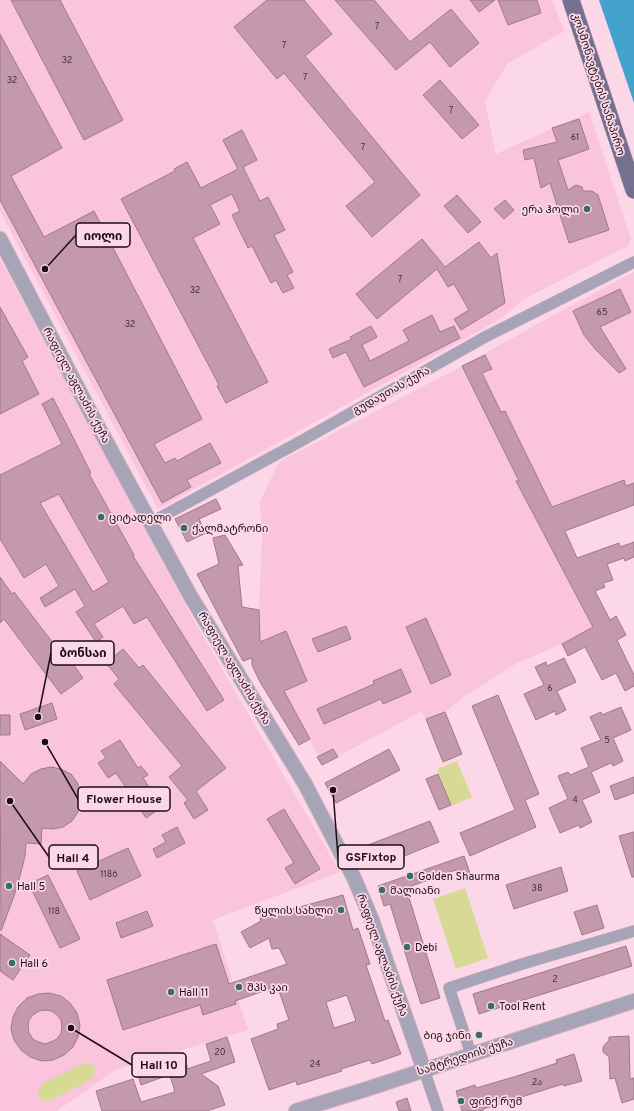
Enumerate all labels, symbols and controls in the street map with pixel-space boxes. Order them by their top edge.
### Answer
street label: კოსმონავტების სანაპირო [568,11,628,157]
house number: 7 [375,21,380,32]
house number: 7 [282,40,287,51]
house number: 32 [62,55,72,66]
house number: 7 [303,72,308,83]
house number: 32 [7,75,17,86]
house number: 7 [449,105,454,116]
house number: 61 [571,132,579,143]
house number: 7 [361,142,366,153]
place label: ერა ჰოლი [522,203,579,217]
marker: ერა ჰოლი [582,204,592,214]
callout: იოლი [76,223,130,247]
text: იოლი [84,229,122,245]
house number: 7 [398,274,403,285]
house number: 32 [190,285,200,296]
house number: 65 [597,307,607,318]
house number: 32 [125,319,135,330]
street label: რაფიელ აგლაძის ქუჩა [40,325,113,446]
street label: გუდაუთას ქუჩა [350,364,433,418]
place label: ციტადელი [109,511,171,525]
marker: ციტადელი [96,512,106,522]
place label: ქალმატრონი [192,522,268,536]
marker: ქალმატრონი [179,523,189,533]
street label: რაფიელ აგლაძის ქუჩა [195,609,273,728]
callout: ბონსაი [51,641,114,665]
text: ბონსაი [59,646,107,662]
house number: 6 [547,683,553,694]
house number: 5 [604,735,610,746]
callout: Flower House [78,787,170,811]
text: Flower House [86,792,162,808]
house number: 4 [572,795,578,806]
callout: Hall 4 [49,845,98,869]
callout: GSFixtop [338,845,404,869]
text: GSFixtop [346,850,396,866]
text: Hall 4 [56,851,90,867]
house number: 118ბ [100,869,118,880]
place label: Golden Shaurma [418,870,500,884]
marker: Golden Shaurma [405,871,415,881]
place label: Hall 5 [17,880,46,894]
marker: Hall 5 [4,881,14,891]
house number: 38 [532,883,542,894]
place label: მალიანი [390,884,440,898]
marker: მალიანი [377,885,387,895]
street label: რაფიელ აგლაძის ქუჩა [353,892,411,1019]
place label: წყლის სახლი [255,904,333,918]
marker: წყლის სახლი [336,905,346,915]
house number: 118 [48,906,60,917]
place label: Debi [415,941,437,955]
marker: Debi [402,942,412,952]
place label: Hall 6 [20,957,48,971]
marker: Hall 6 [7,958,17,968]
house number: 2 [552,974,558,985]
place label: შპს კაი [247,981,288,995]
marker: შპს კაი [234,982,244,992]
place label: Hall 11 [179,986,209,1000]
marker: Hall 11 [166,987,176,997]
place label: Tool Rent [499,1000,546,1014]
marker: Tool Rent [486,1001,496,1011]
place label: ბიგ ჯინი [423,1029,471,1043]
marker: ბიგ ჯინი [474,1030,484,1040]
street label: სამტრედიის ქუჩა [416,1035,515,1079]
house number: 20 [214,1047,226,1058]
callout: Hall 10 [132,1053,186,1077]
text: Hall 10 [140,1058,178,1074]
house number: 24 [309,1059,321,1070]
house number: 2ა [532,1077,542,1088]
place label: ფინქ რუმ [469,1095,522,1109]
marker: ფინქ რუმ [456,1096,466,1106]

